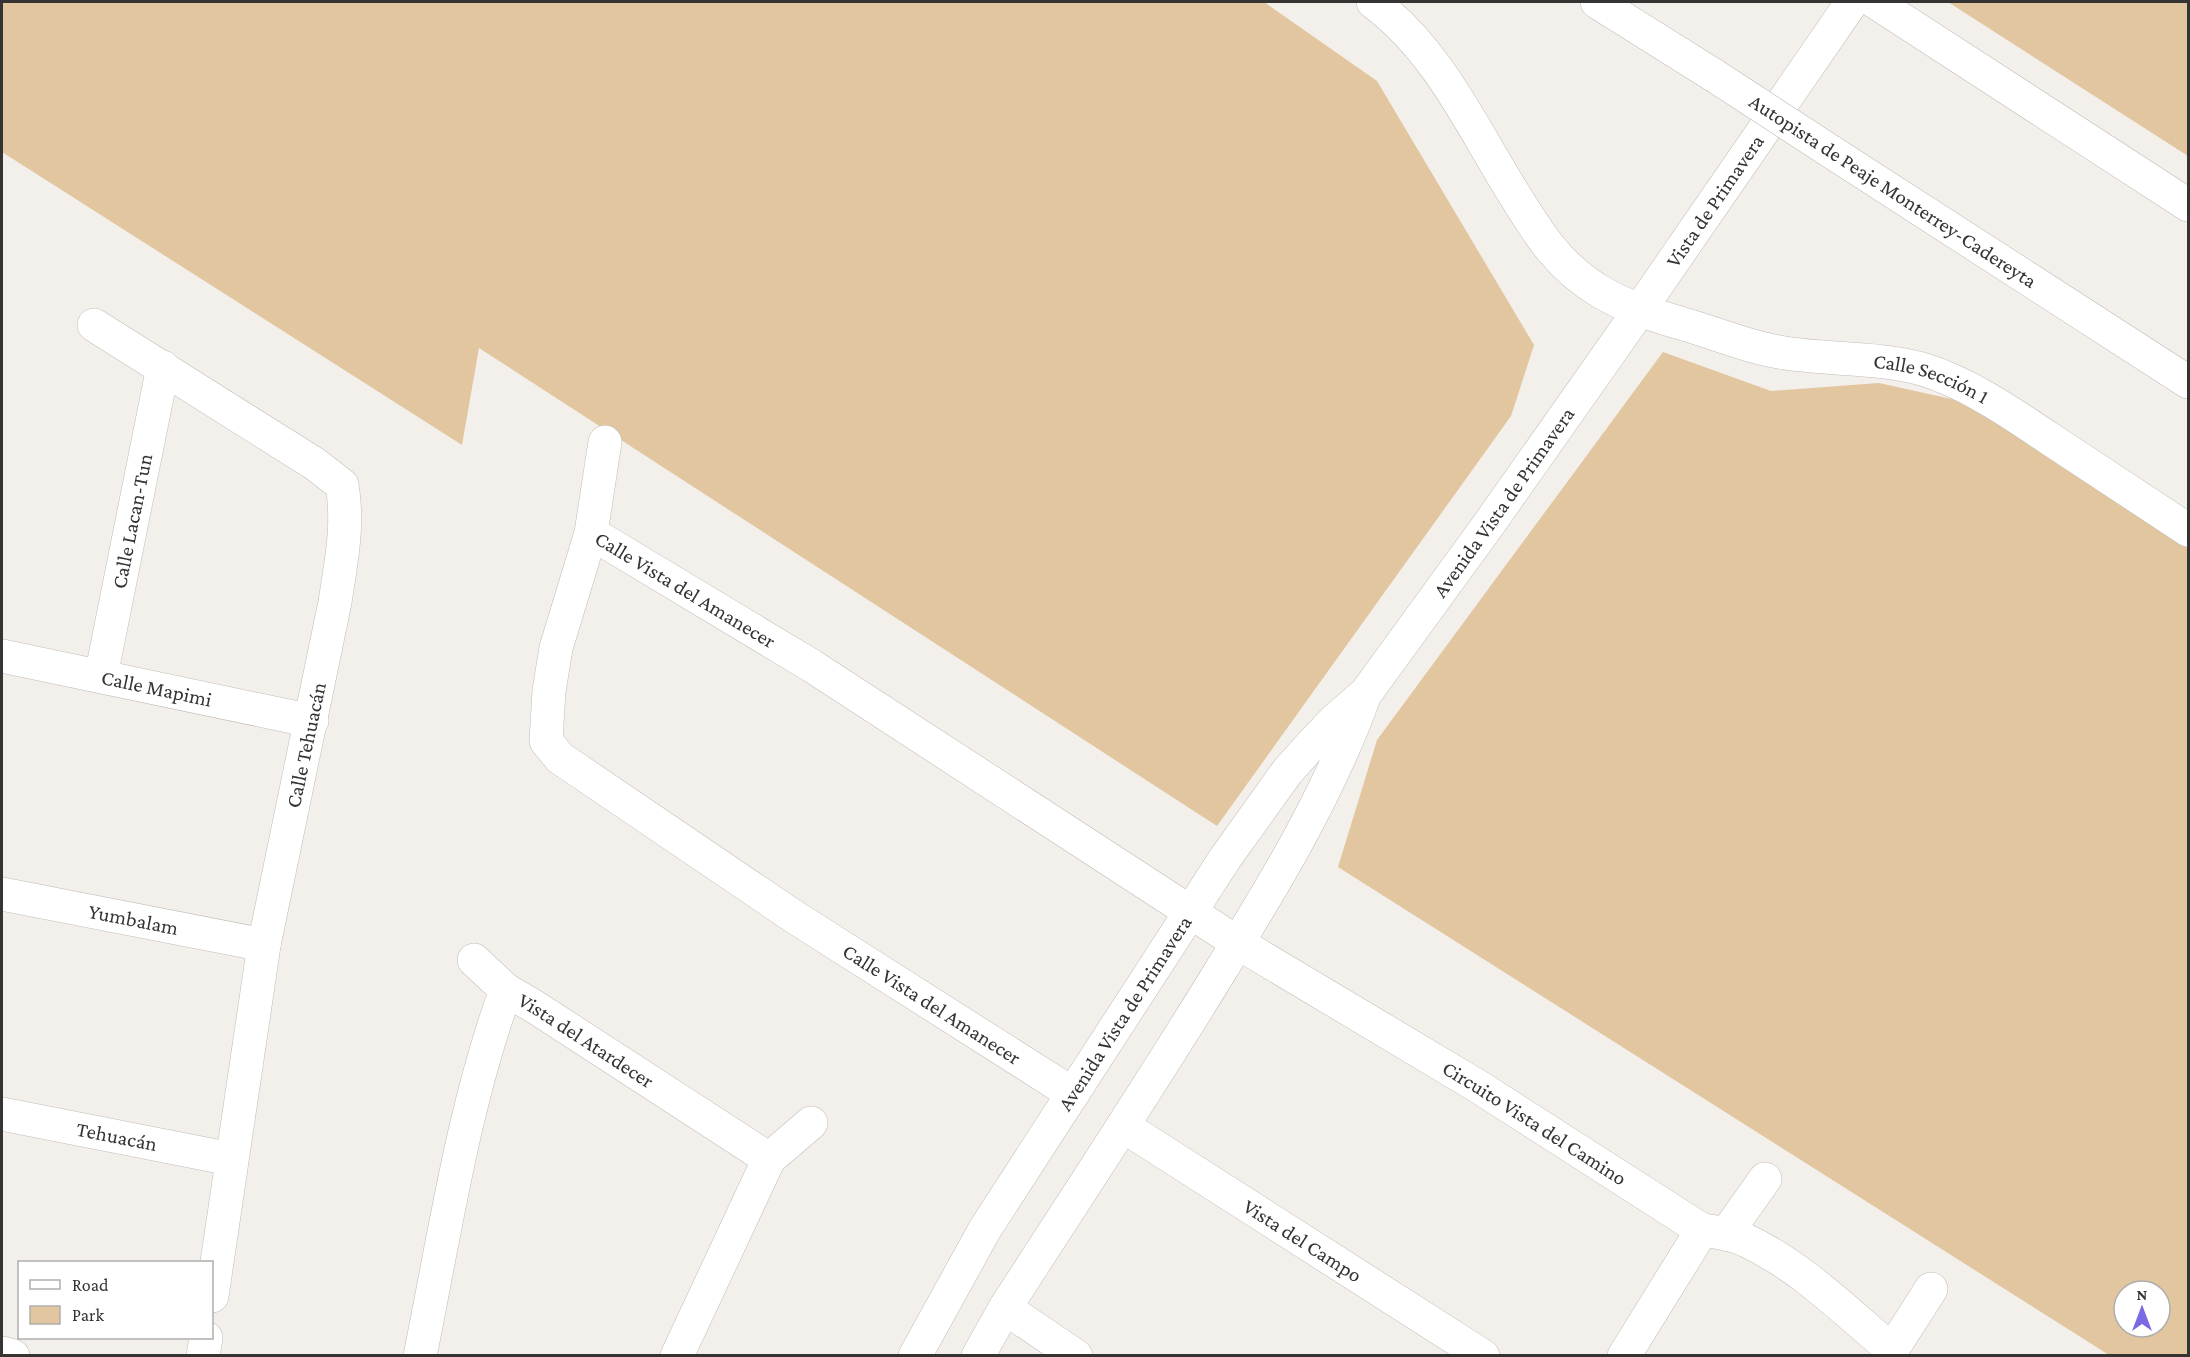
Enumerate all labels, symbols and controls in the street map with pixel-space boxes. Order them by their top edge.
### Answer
street label: Autopista de Peaje Monterrey-Cadereyta [1745,89,2041,293]
street label: Vista de Primavera [1661,130,1769,272]
street label: Calle Sección 1 [1872,349,1993,409]
street label: Avenida Vista de Primavera [1428,402,1580,602]
street label: Calle Lacan-Tun [107,451,157,591]
street label: Calle Vista del Amanecer [591,526,780,653]
street label: Calle Mapimi [99,665,215,712]
street label: Calle Tehuacán [281,680,331,810]
street label: Yumbalam [87,899,181,940]
street label: Avenida Vista de Primavera [1053,911,1197,1115]
street label: Calle Vista del Amanecer [838,939,1026,1070]
street label: Vista del Atardecer [514,988,659,1093]
street label: Circuito Vista del Camino [1438,1056,1631,1190]
street label: Tehuacán [74,1117,159,1156]
street label: Vista del Campo [1239,1194,1366,1287]
legend [18,1261,213,1339]
text: Road [72,1275,109,1295]
north arrow [2112,1279,2172,1339]
text: N [2137,1286,2148,1303]
text: Park [72,1305,104,1325]

